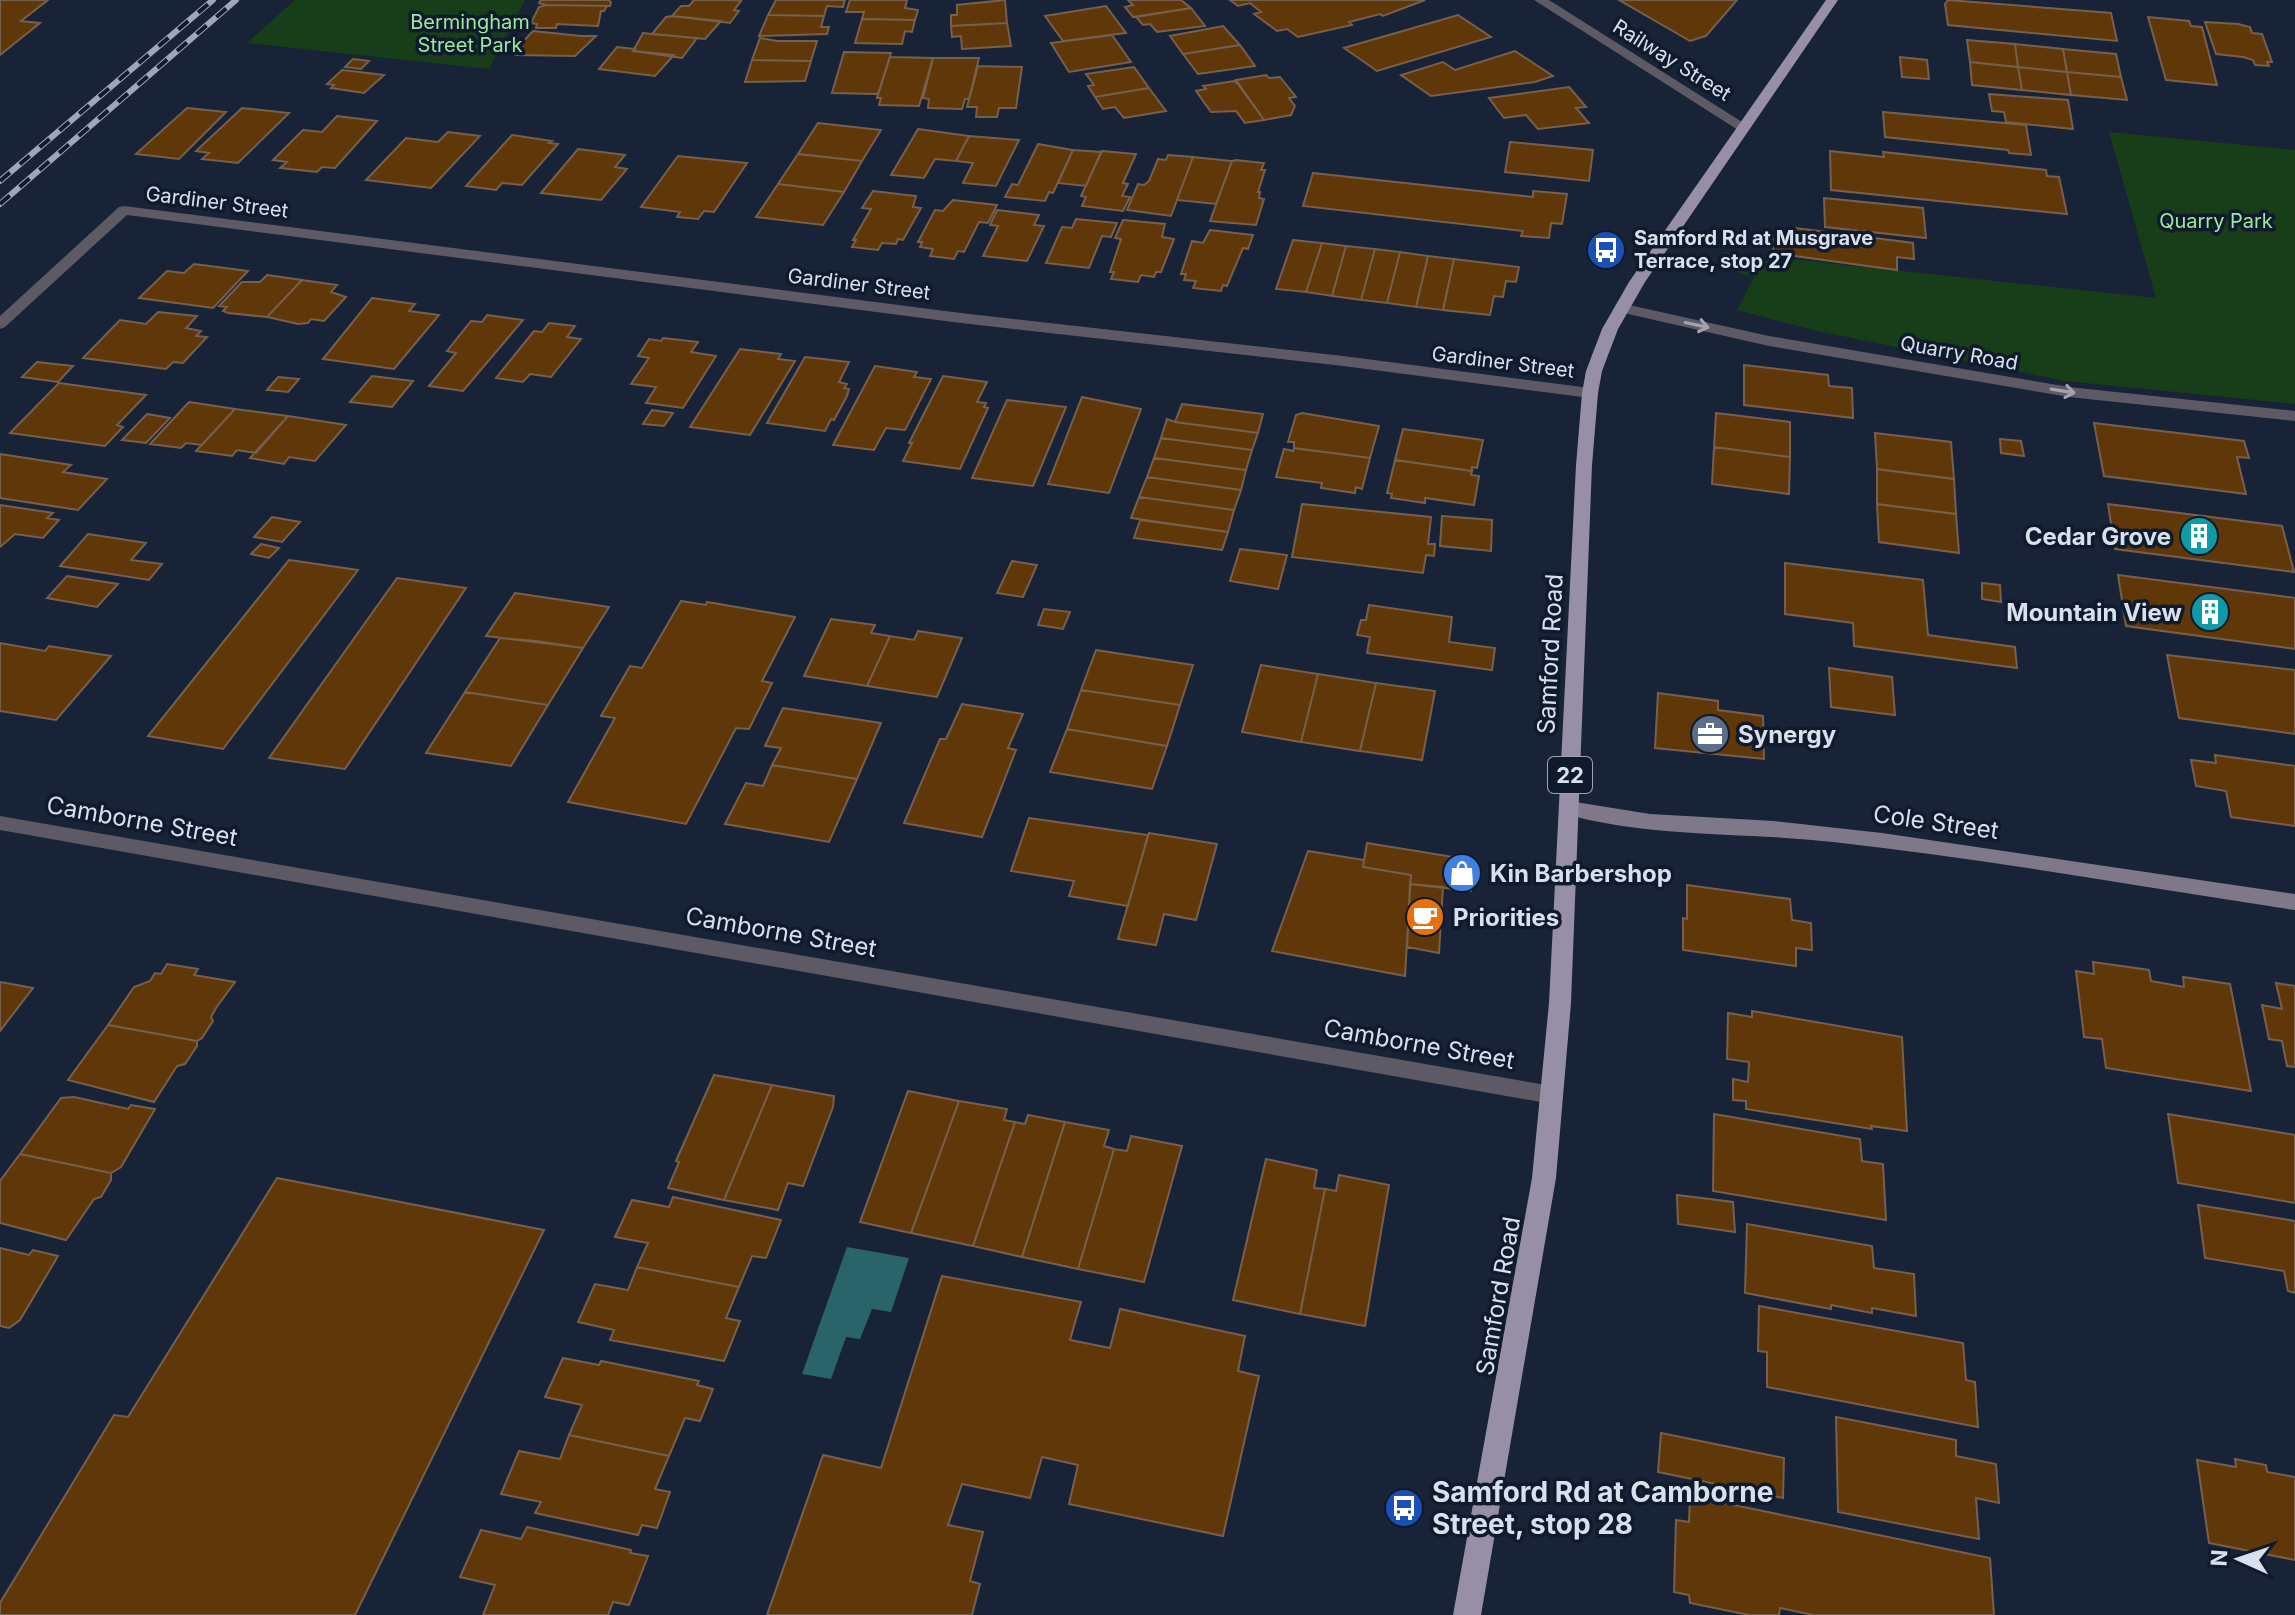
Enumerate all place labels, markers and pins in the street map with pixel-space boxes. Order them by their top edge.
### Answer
place label: Samford Rd at Musgrave Terrace, stop 27 [1634,226,1873,273]
bus stop icon: Samford Rd at Musgrave Terrace, stop 27 [1585,229,1627,271]
building icon: Cedar Grove [2178,515,2220,557]
place label: Cedar Grove [2025,522,2171,551]
building icon: Mountain View [2189,591,2231,633]
place label: Mountain View [2006,598,2183,627]
office icon: Synergy [1689,713,1731,755]
place label: Synergy [1738,720,1837,749]
shop icon: Kin Barbershop [1441,852,1483,894]
place label: Kin Barbershop [1490,859,1672,888]
cafe icon: Priorities [1404,896,1446,938]
place label: Priorities [1453,903,1559,932]
place label: Samford Rd at Camborne Street, stop 28 [1432,1475,1773,1541]
bus stop icon: Samford Rd at Camborne Street, stop 28 [1383,1487,1425,1529]

